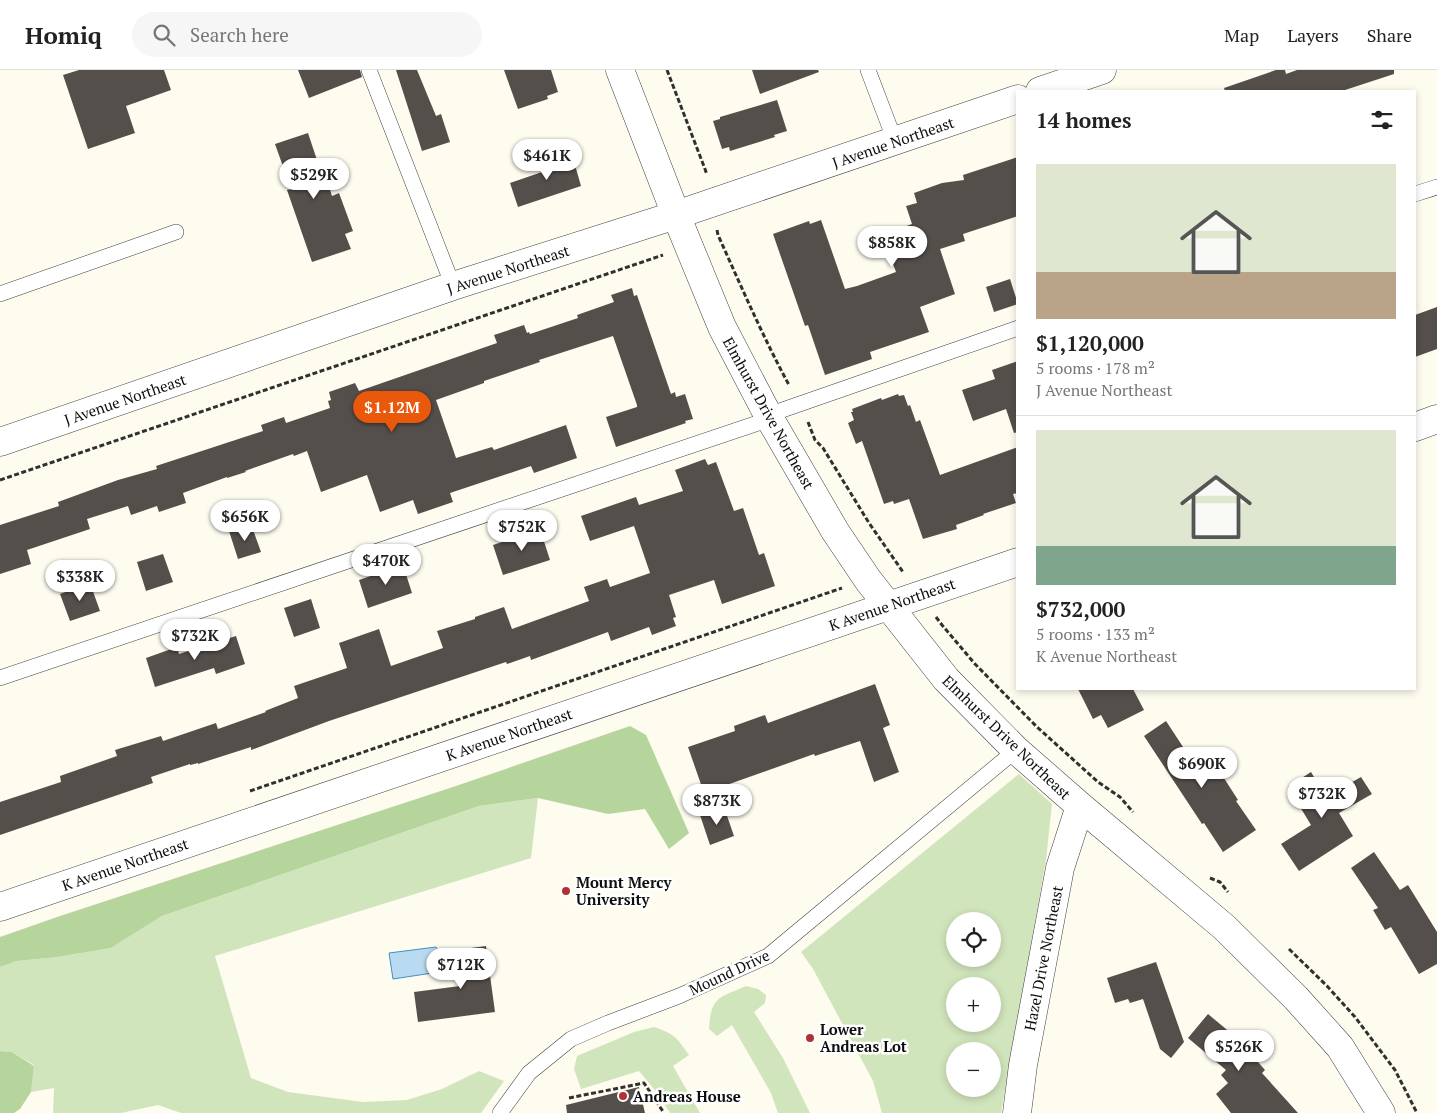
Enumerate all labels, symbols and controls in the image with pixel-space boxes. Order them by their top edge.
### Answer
search box [132,12,482,57]
text: Homiq [25,19,102,51]
icon: search [150,21,178,49]
text: Search here [190,22,289,47]
text: Map [1224,23,1259,47]
text: Layers [1287,23,1339,47]
text: Share [1367,23,1412,47]
text: 14 homes [1036,106,1132,134]
icon: filters [1368,106,1396,134]
street label: J Avenue Northeast [829,112,957,172]
pin: $461K [512,138,582,181]
text: $461K [523,144,571,166]
pin: $529K [279,158,349,200]
text: $529K [290,163,338,185]
icon: home [1171,197,1261,287]
pin: $858K [857,226,927,268]
text: $858K [868,231,916,253]
street label: J Avenue Northeast [444,240,572,298]
text: $1,120,000 [1036,329,1144,357]
street label: Elmhurst Drive Northeast [719,333,819,493]
text: 5 rooms · 178 m² [1036,357,1155,379]
street label: J Avenue Northeast [61,369,189,429]
text: J Avenue Northeast [1036,379,1172,401]
pin: $1.12M [351,390,433,433]
text: $1.12M [364,396,420,418]
icon: home [1171,462,1261,552]
pin: $656K [210,500,280,542]
text: $656K [221,505,269,527]
pin: $752K [487,510,557,552]
text: $752K [498,515,546,537]
pin: $470K [351,544,421,586]
text: $470K [362,549,410,571]
pin: $338K [45,560,115,602]
text: $338K [56,565,104,587]
street label: K Avenue Northeast [826,573,958,635]
text: $732,000 [1036,595,1125,623]
pin: $732K [160,618,230,661]
text: 5 rooms · 133 m² [1036,623,1155,645]
text: $732K [171,624,219,646]
text: K Avenue Northeast [1036,645,1177,667]
street label: Elmhurst Drive Northeast [939,670,1076,804]
street label: K Avenue Northeast [443,703,575,765]
pin: $690K [1167,746,1237,789]
text: $690K [1178,752,1226,774]
pin: $732K [1287,776,1357,819]
text: $732K [1298,782,1346,804]
pin: $873K [682,784,752,826]
text: $873K [693,789,741,811]
street label: K Avenue Northeast [59,833,191,895]
place label: Mount Mercy University [576,872,673,909]
street label: Hazel Drive Northeast [1019,883,1067,1032]
marker: Mount Mercy University [560,885,572,897]
map controls [946,912,1001,1097]
button: locate [946,912,1001,967]
street label: Mound Drive [686,945,772,999]
pin: $712K [426,948,496,990]
text: $712K [437,953,485,975]
button: + [946,977,1001,1032]
place label: Lower Andreas Lot [820,1019,907,1056]
pin: $526K [1204,1030,1274,1072]
marker: Lower Andreas Lot [804,1032,816,1044]
text: $526K [1215,1035,1263,1057]
button: − [946,1042,1001,1097]
place label: Andreas House [633,1086,741,1106]
marker: Andreas House [617,1090,629,1102]

